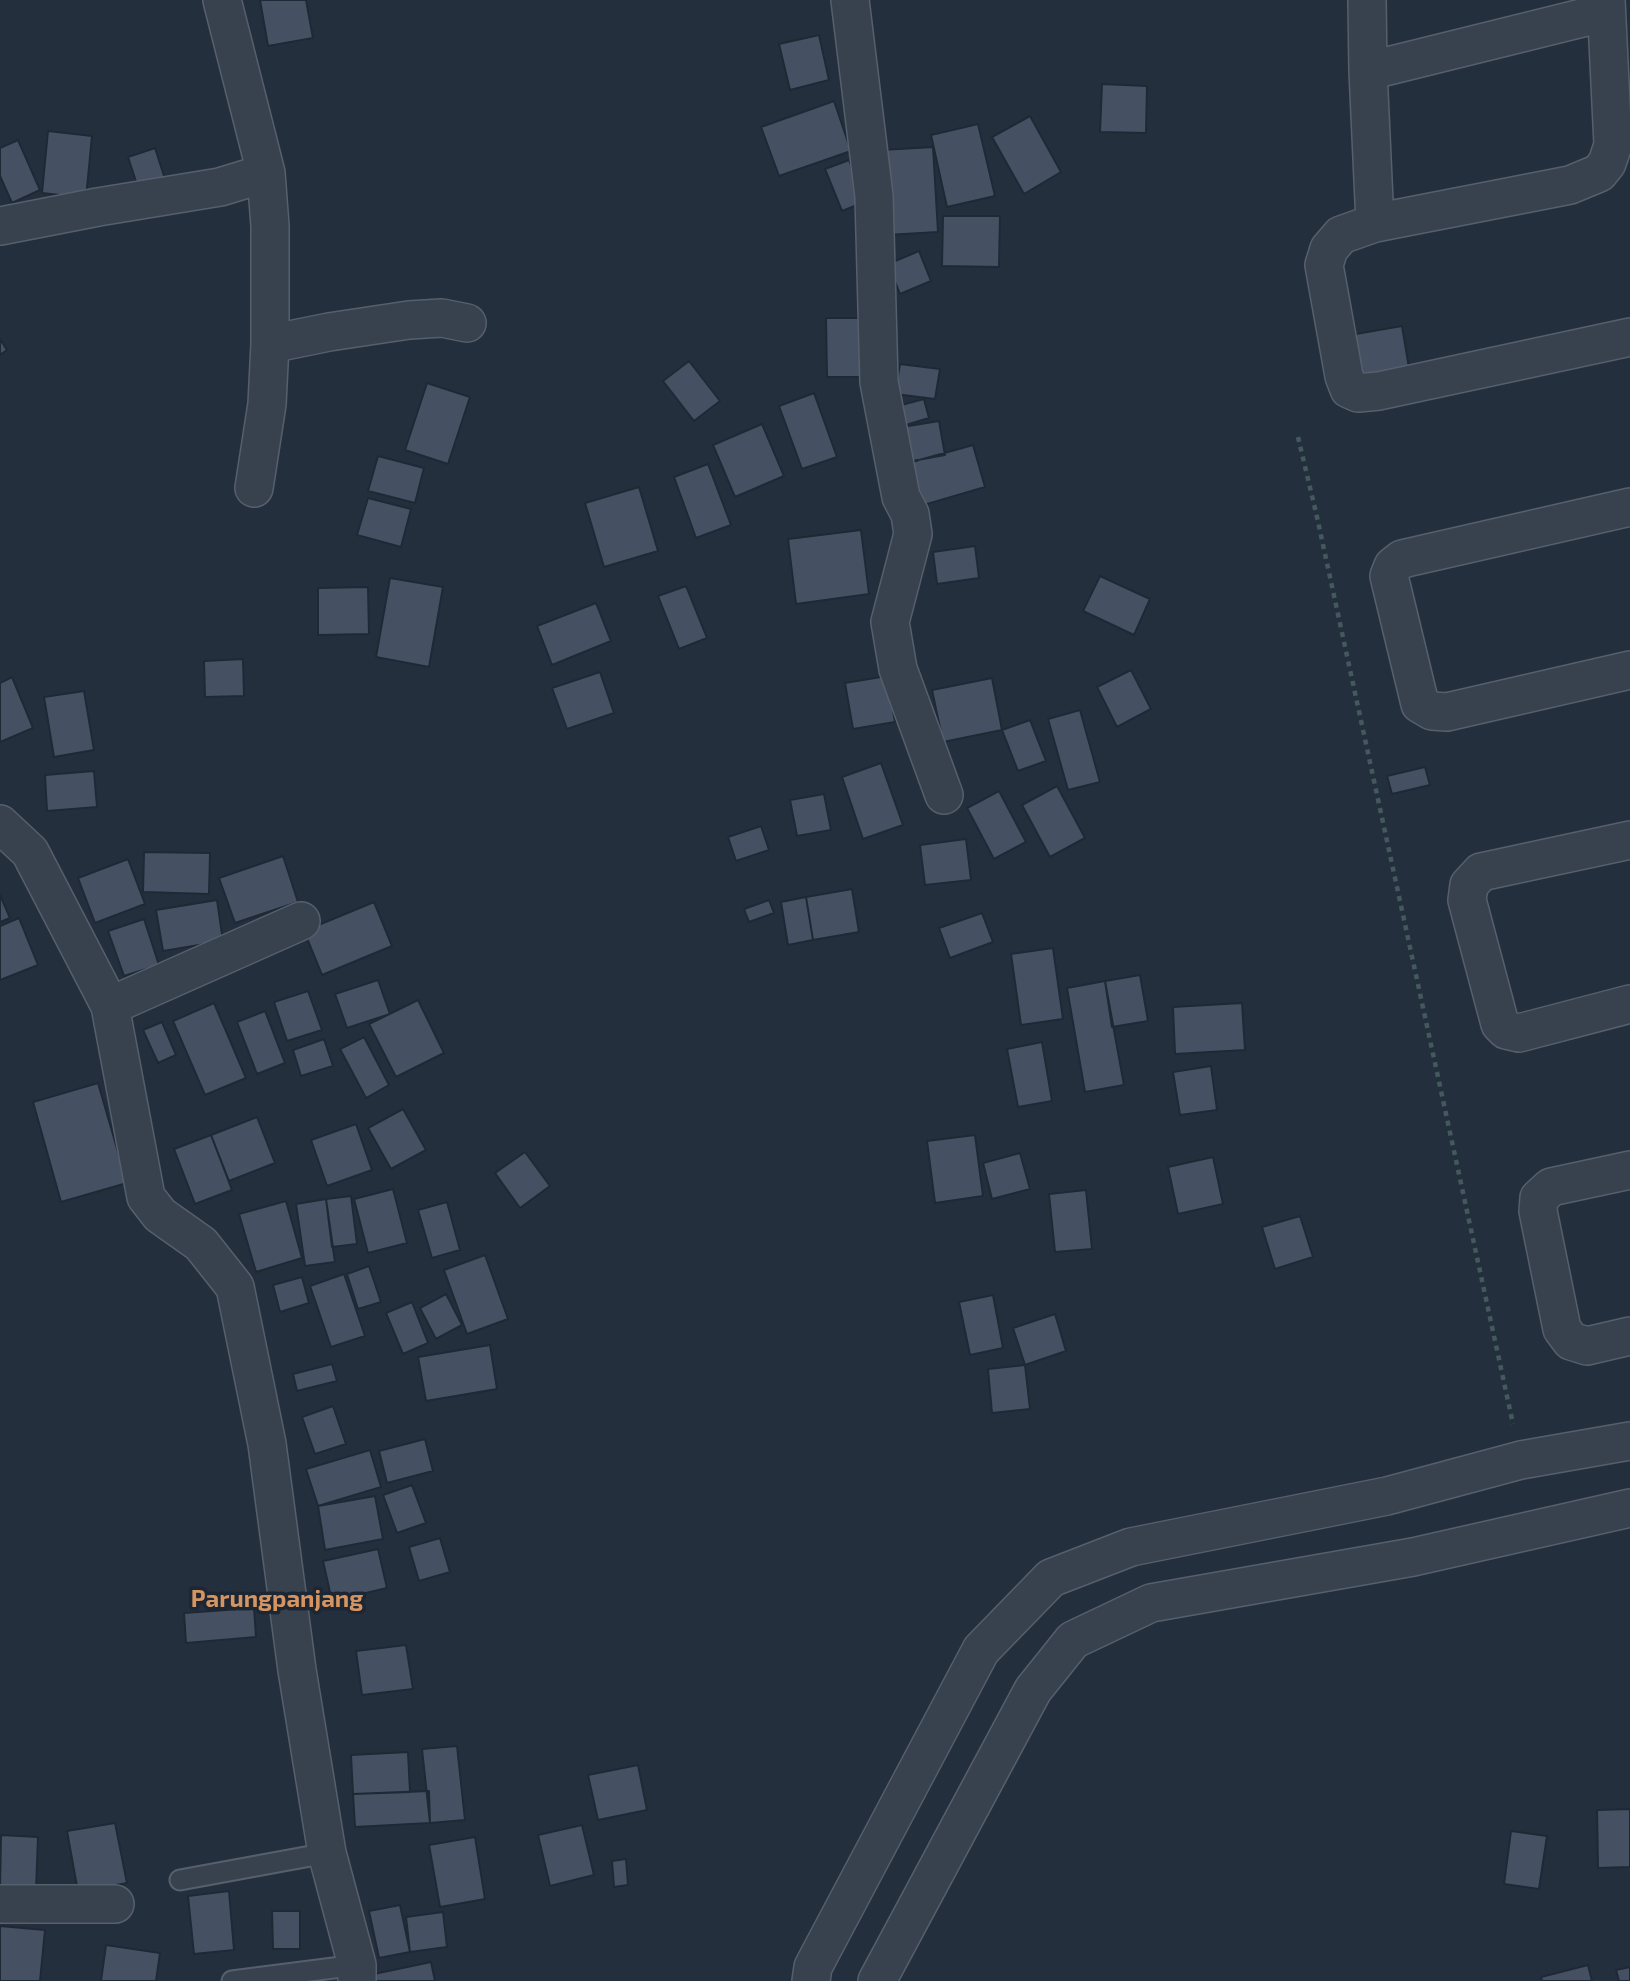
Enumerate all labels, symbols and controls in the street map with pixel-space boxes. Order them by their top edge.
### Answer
district label: Parungpanjang [191,1585,363,1613]

